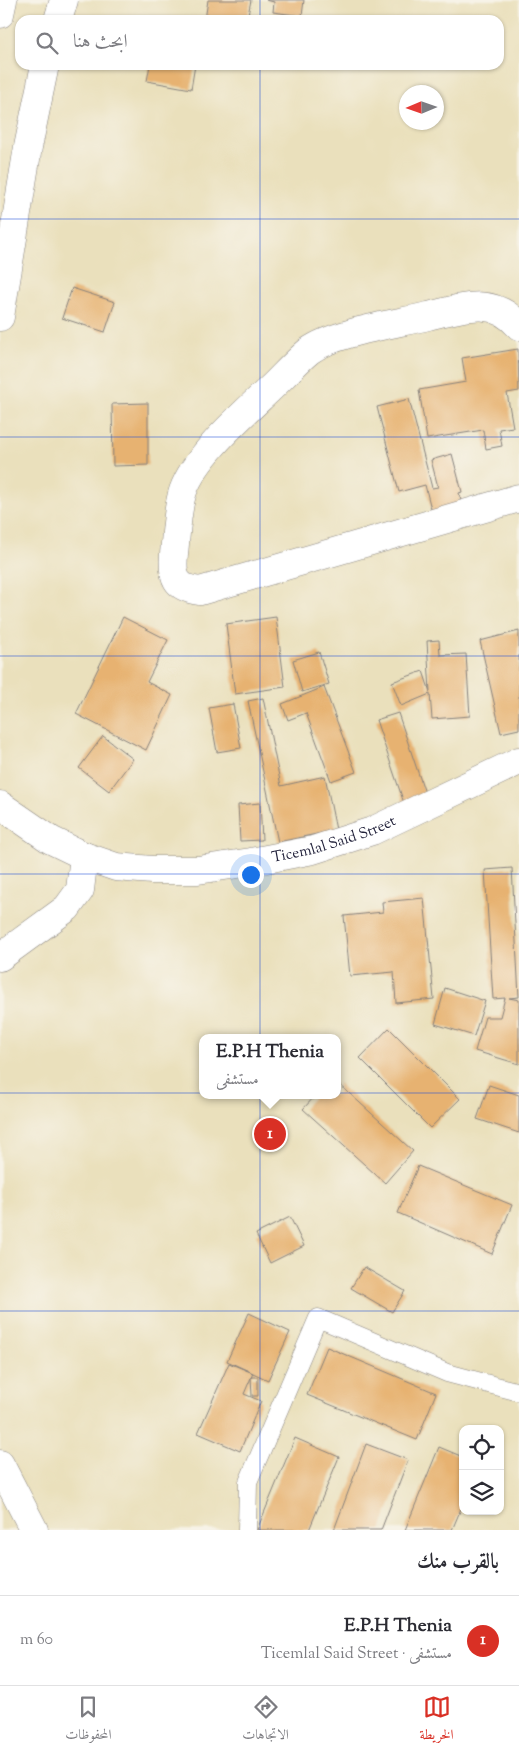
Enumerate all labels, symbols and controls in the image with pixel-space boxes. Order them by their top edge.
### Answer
search box [15,15,504,70]
icon: search [33,29,61,57]
text: ابحث هنا [73,29,128,56]
north arrow [399,85,444,130]
street label: Ticemlal Said Street [270,811,399,868]
your location [238,862,264,888]
popup [199,1034,341,1099]
text: E.P.H Thenia [216,1039,324,1066]
text: مستشفى [216,1069,259,1092]
pin: 1 [254,1115,286,1153]
map controls [459,1425,504,1515]
button: locate [459,1425,504,1470]
button: layers [459,1470,504,1515]
text: بالقرب منك [417,1548,499,1578]
text: E.P.H Thenia [344,1613,452,1640]
text: 60 m [20,1629,53,1652]
text: 1 [480,1629,486,1652]
text: مستشفى · Ticemlal Said Street [261,1643,452,1666]
tab: المحفوظات [65,1693,112,1748]
tab: الاتجاهات [242,1693,289,1748]
tab: الخريطة [420,1693,454,1748]

